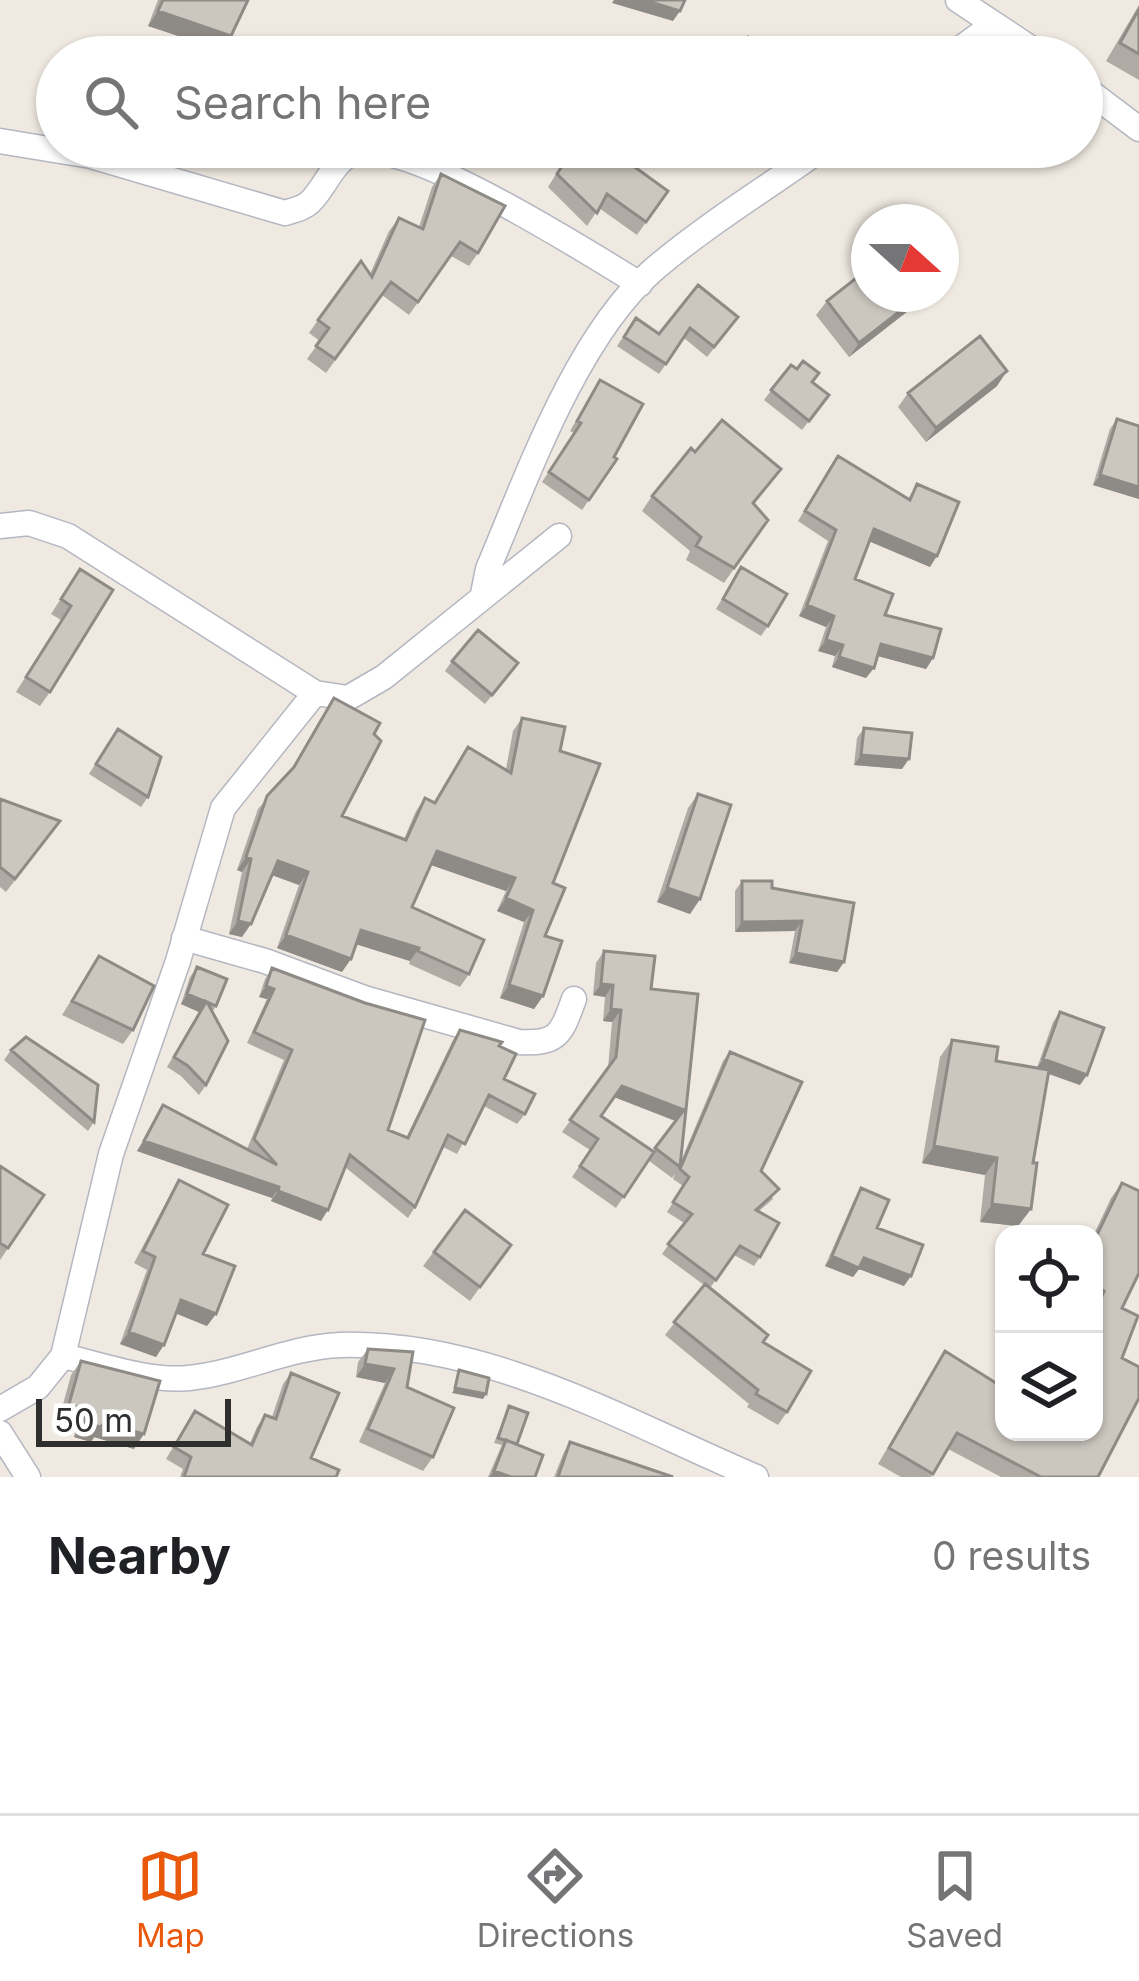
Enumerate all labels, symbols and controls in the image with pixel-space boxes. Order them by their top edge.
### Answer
search box [36,36,1103,168]
icon: search [78,69,144,135]
text: Search here [174,75,431,130]
north arrow [851,204,959,312]
map controls [995,1225,1103,1441]
button: locate [995,1225,1103,1333]
button: layers [995,1333,1103,1441]
scale bar [36,1393,231,1446]
text: 50 m [54,1400,133,1440]
text: Nearby [48,1525,231,1586]
text: 0 results [932,1532,1091,1579]
tab: Map [136,1843,205,1955]
tab: Directions [477,1843,634,1955]
tab: Saved [906,1843,1003,1955]

